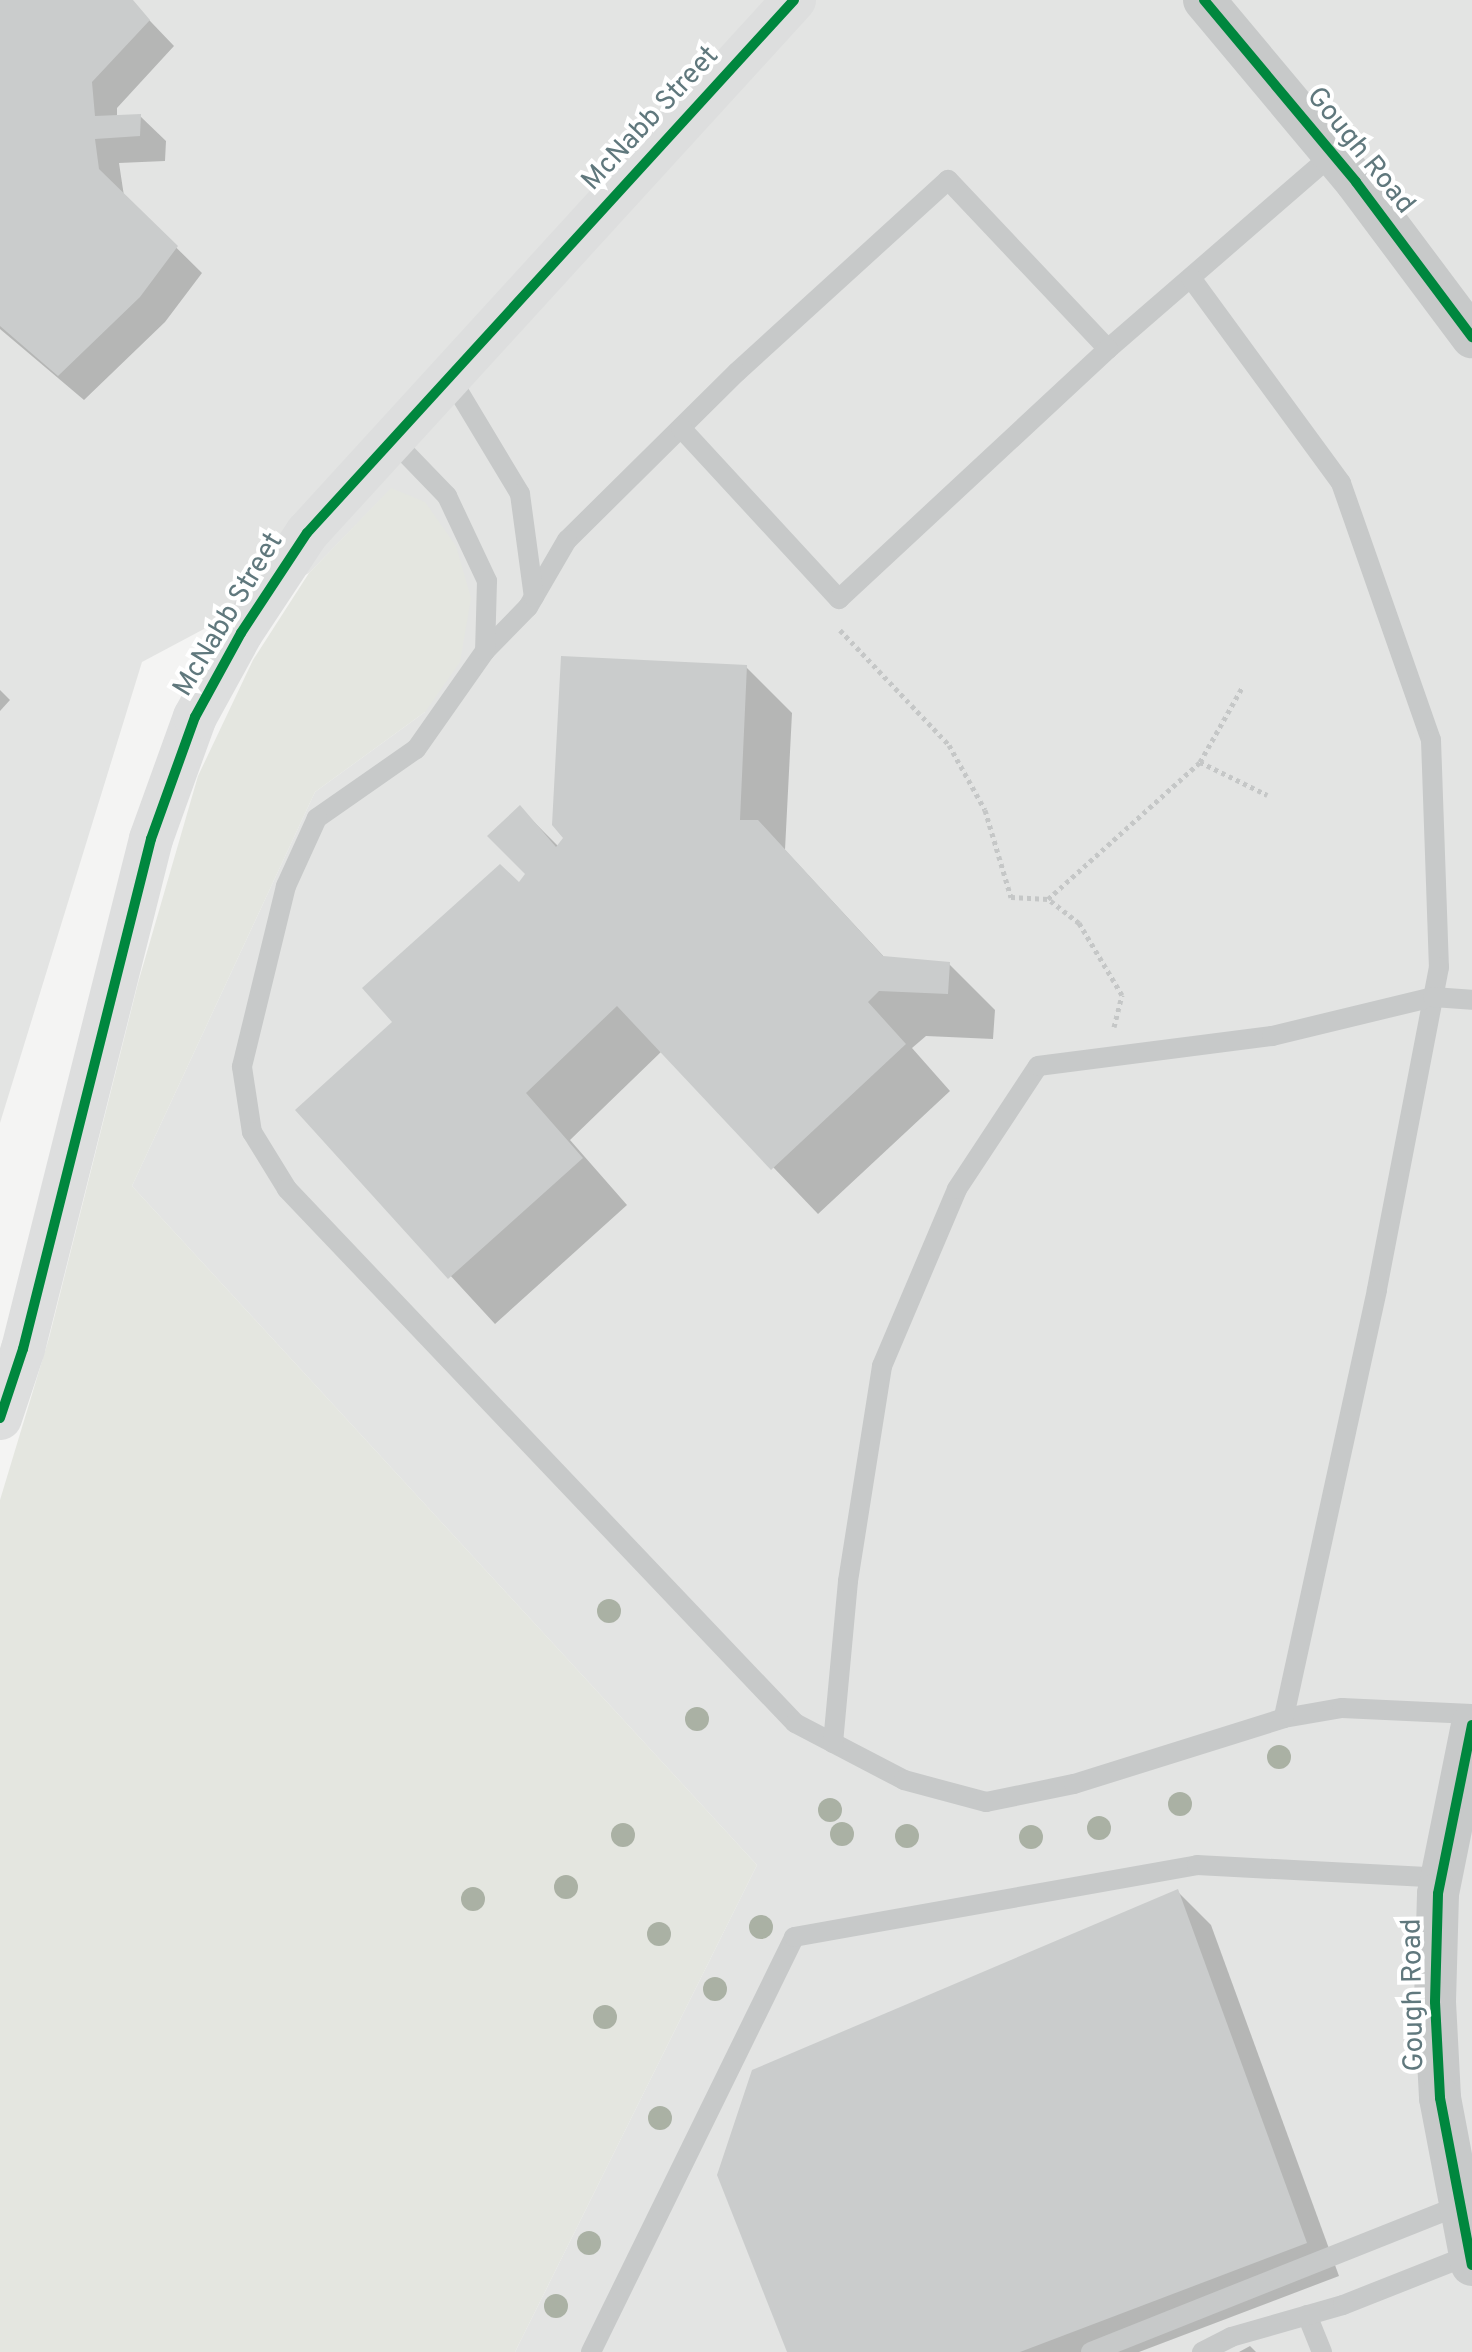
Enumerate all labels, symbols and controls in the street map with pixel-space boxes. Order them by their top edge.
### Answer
street label: McNabb Street [575,40,727,198]
street label: Gough Road [1299,81,1421,221]
street label: McNabb Street [167,527,291,703]
street label: Gough Road [1396,1918,1432,2072]

